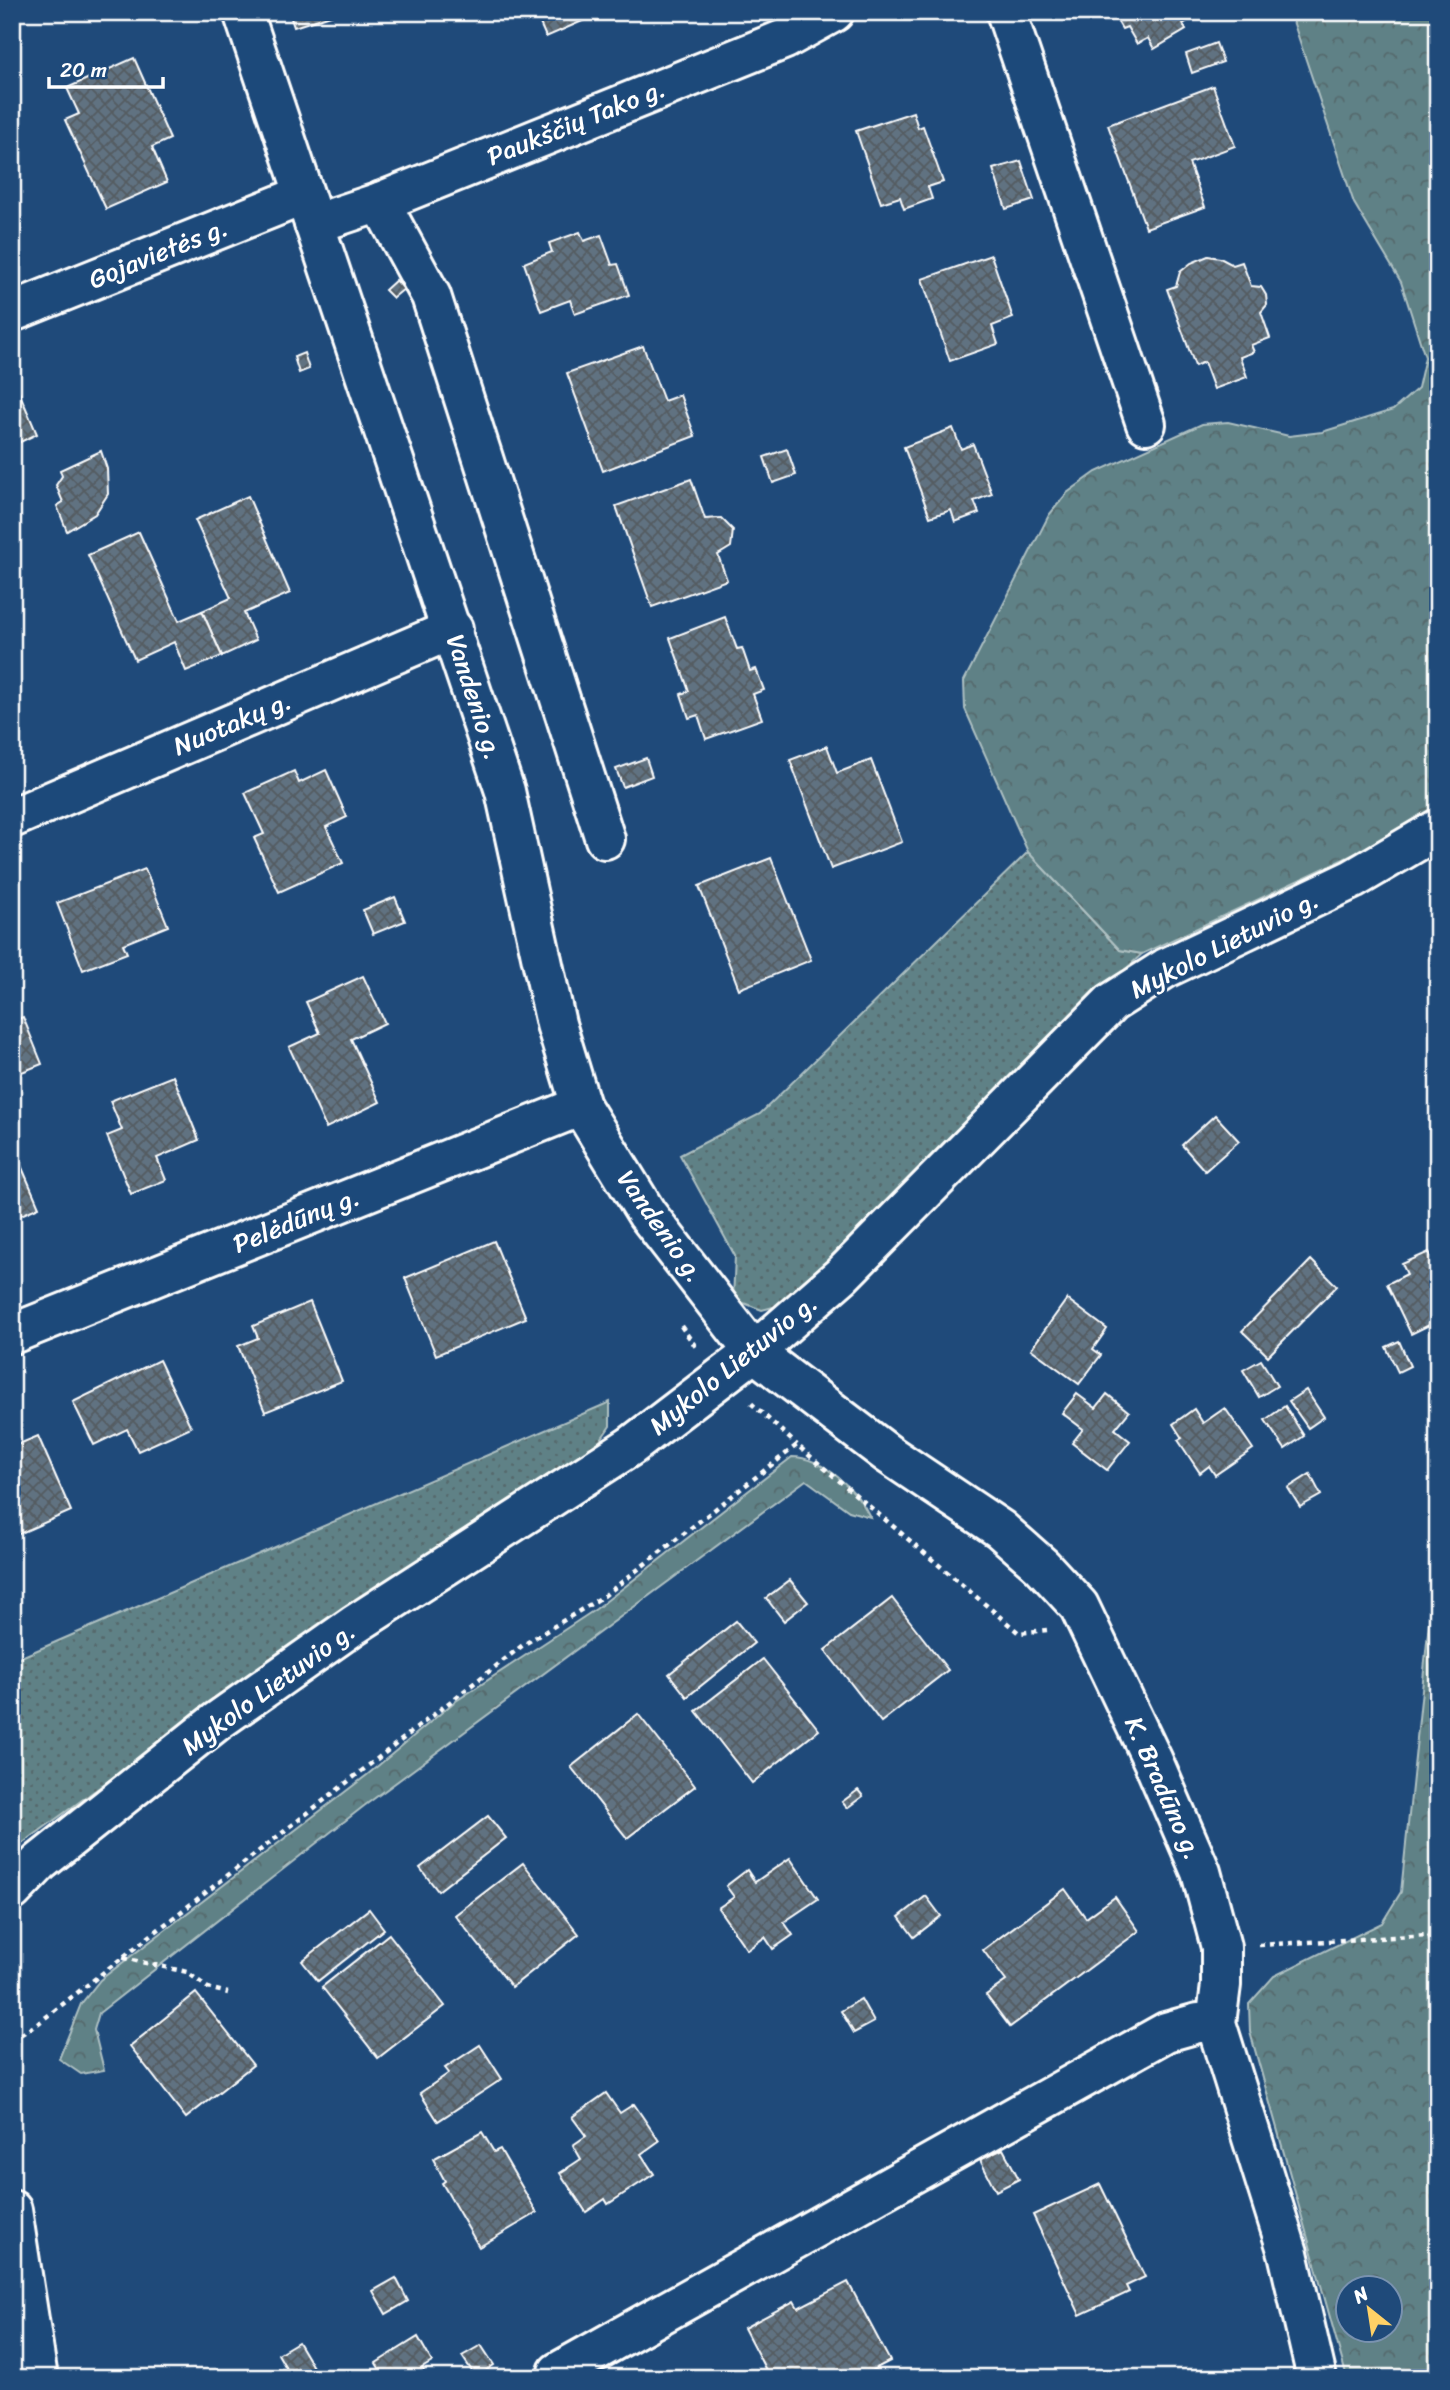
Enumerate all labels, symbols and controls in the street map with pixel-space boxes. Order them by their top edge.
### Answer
scale bar [49,46,163,90]
text: 20 m [60,51,107,89]
street label: Paukščių Tako g. [480,65,672,179]
street label: Gojavietės g. [81,204,235,302]
street label: Vandenio g. [433,628,517,766]
street label: Nuotakų g. [165,677,299,769]
street label: Mykolo Lietuvio g. [1121,876,1327,1012]
street label: Vandenio g. [605,1160,717,1292]
street label: Pelėdūnų g. [226,1174,366,1266]
street label: Mykolo Lietuvio g. [638,1281,828,1447]
street label: Mykolo Lietuvio g. [171,1609,365,1767]
street label: K. Bradūno g. [1112,1709,1216,1867]
north arrow [1334,2274,1404,2344]
text: N [1346,2277,1375,2313]

